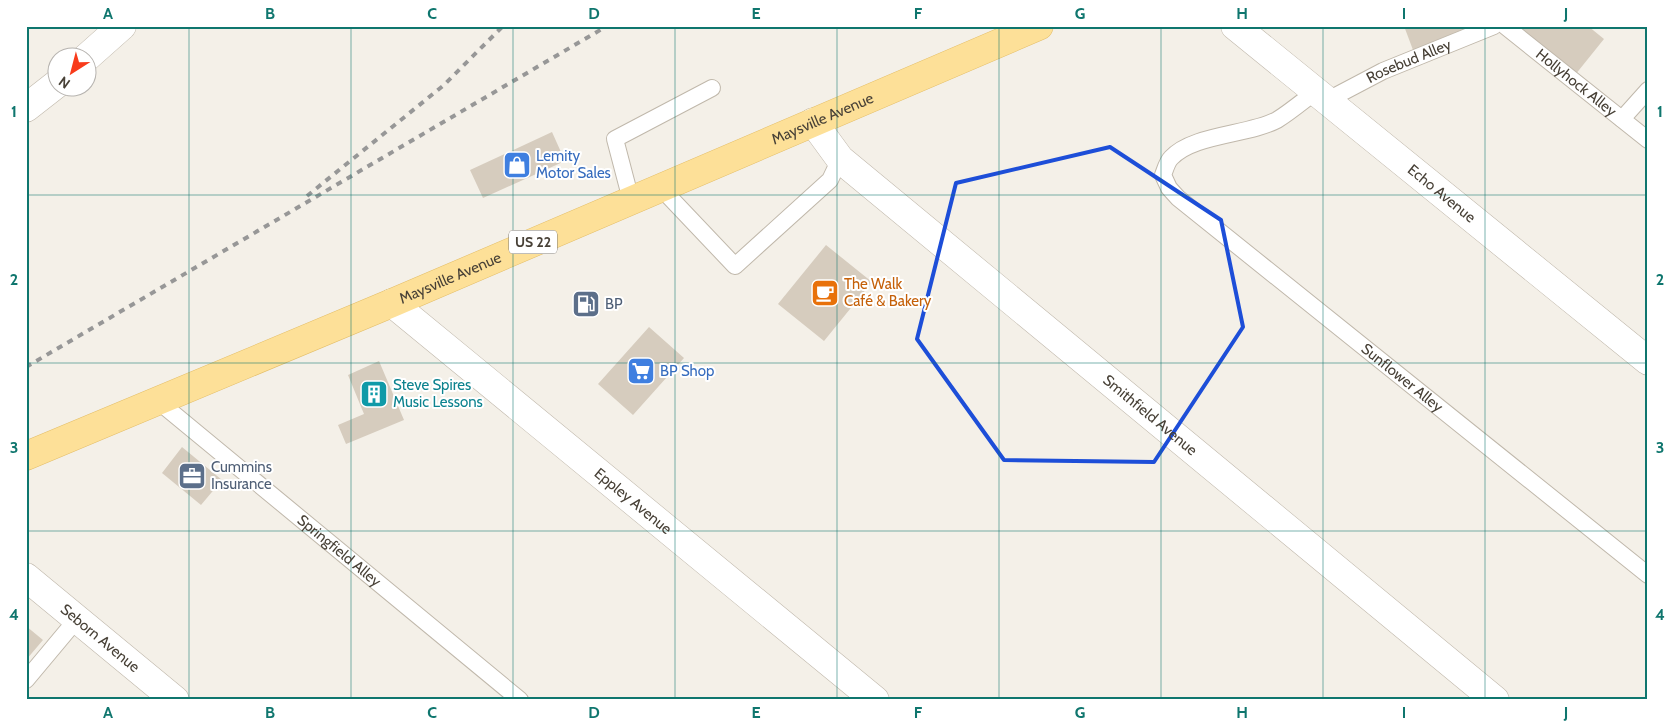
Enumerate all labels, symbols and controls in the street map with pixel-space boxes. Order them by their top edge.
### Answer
text: A [103,4,113,23]
text: B [265,4,275,23]
text: C [427,4,437,23]
text: D [588,4,600,23]
text: E [751,4,761,23]
text: F [914,4,923,23]
text: G [1075,4,1085,23]
text: H [1236,4,1248,23]
text: I [1402,4,1406,23]
text: J [1563,4,1568,23]
street label: Rosebud Alley [1363,35,1454,87]
street label: Hollyhock Alley [1532,45,1620,121]
north arrow [48,48,98,98]
text: N [55,72,74,93]
street label: Maysville Avenue [769,89,876,148]
text: 1 [11,102,17,121]
text: 1 [1657,102,1663,121]
place label: Lemity Motor Sales [536,147,611,182]
shop icon: Lemity Motor Sales [502,150,532,180]
street label: Echo Avenue [1404,161,1479,227]
road number: US 22 [509,230,557,253]
street label: Maysville Avenue [397,248,504,308]
text: 2 [10,270,18,289]
text: 2 [1656,270,1664,289]
place label: The Walk Café & Bakery [844,275,932,310]
cafe icon: The Walk Café & Bakery [810,278,840,308]
fuel station icon: BP [571,289,601,319]
place label: BP [605,295,623,313]
street label: Sunflower Alley [1358,340,1447,416]
supermarket icon: BP Shop [626,356,656,386]
place label: BP Shop [660,362,714,380]
street label: Smithfield Avenue [1099,371,1201,459]
place label: Steve Spires Music Lessons [393,376,483,411]
building icon: Steve Spires Music Lessons [359,379,389,409]
text: 3 [10,438,18,457]
text: 3 [1656,438,1664,457]
place label: Cummins Insurance [211,458,272,493]
office icon: Cummins Insurance [177,461,207,491]
street label: Eppley Avenue [591,464,676,538]
street label: Springfield Alley [294,511,385,591]
street label: Seborn Avenue [57,600,143,676]
text: 4 [9,605,19,624]
text: 4 [1655,605,1665,624]
text: A [103,703,113,722]
text: B [265,703,275,722]
text: C [427,703,437,722]
text: D [588,703,600,722]
text: E [751,703,761,722]
text: F [914,703,923,722]
text: G [1075,703,1085,722]
text: H [1236,703,1248,722]
text: I [1402,703,1406,722]
text: J [1563,703,1568,722]

